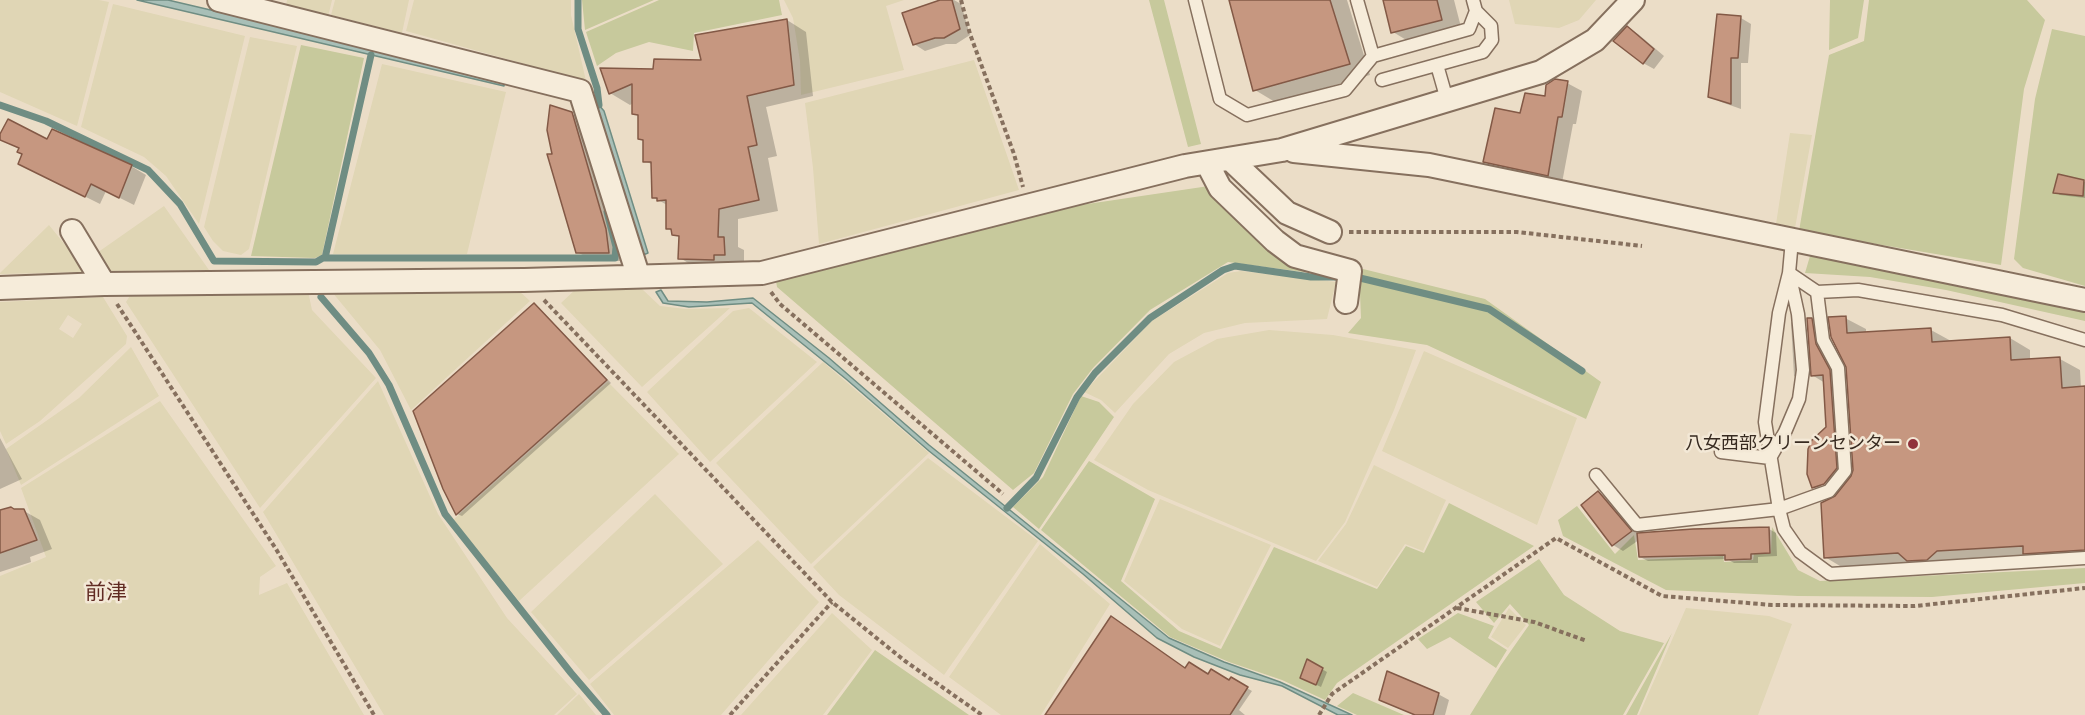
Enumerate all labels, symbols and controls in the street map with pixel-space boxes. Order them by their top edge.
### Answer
place label: 八女西部クリーンセンター [1685,433,1901,455]
marker: 八女西部クリーンセンター [1906,437,1920,451]
district label: 前津 [85,580,127,606]

